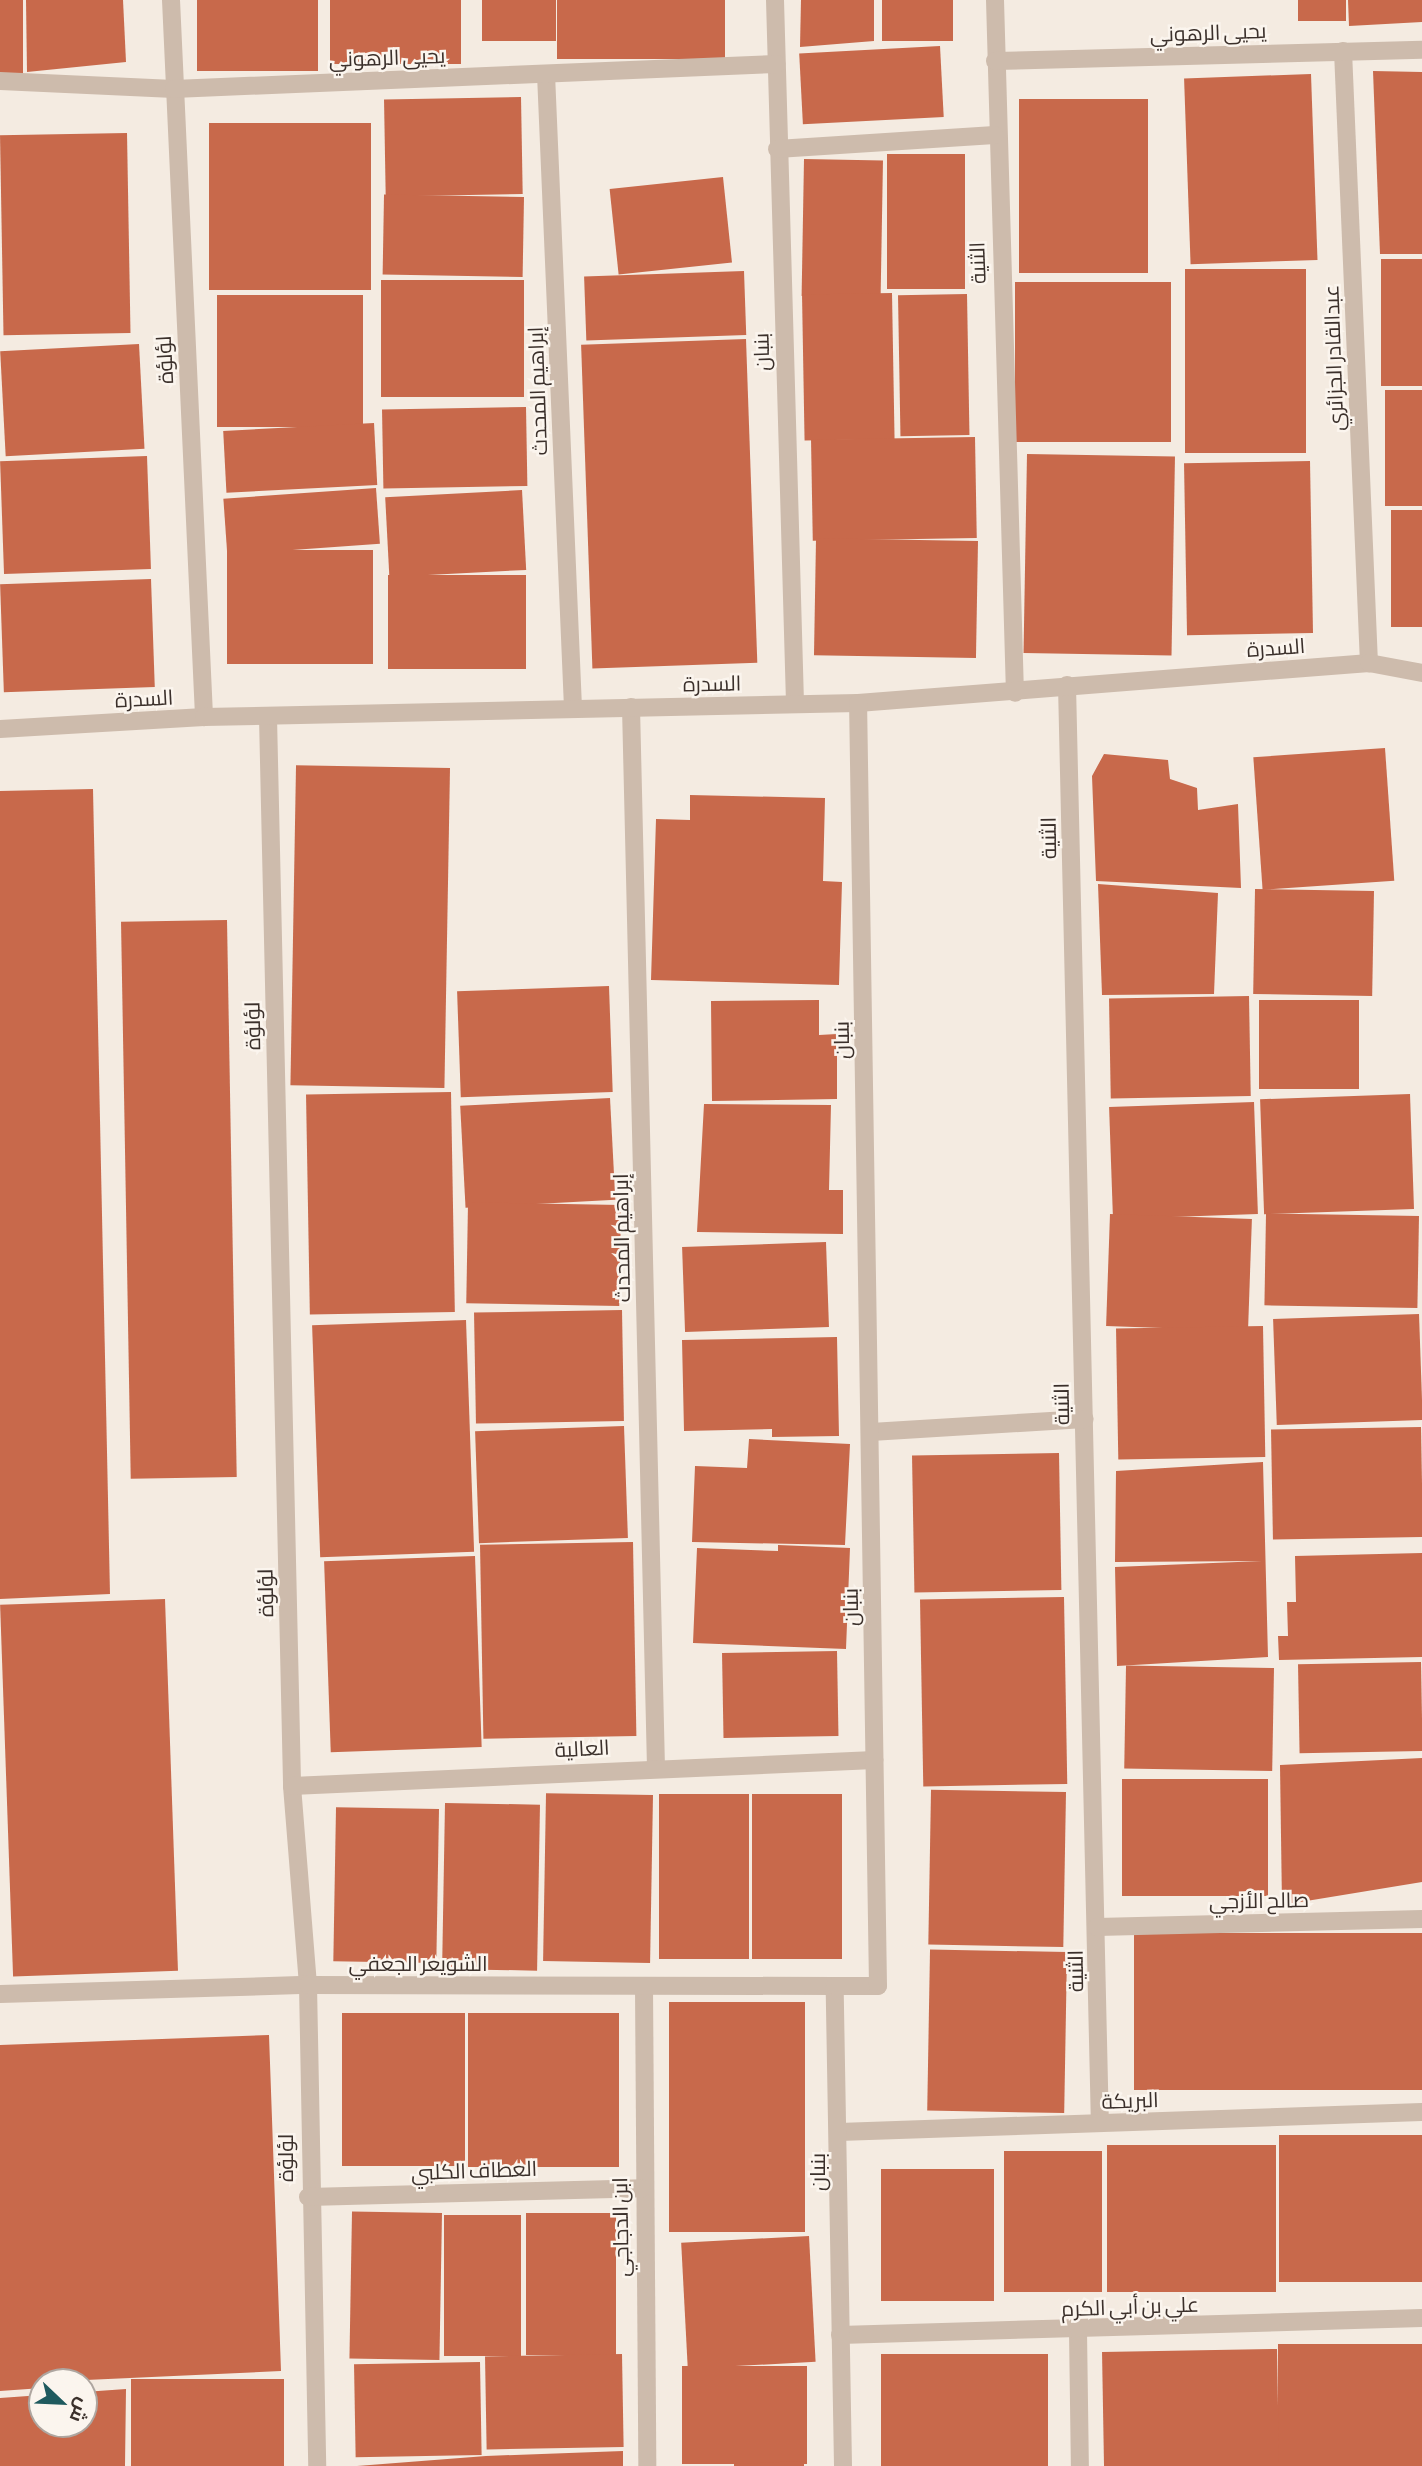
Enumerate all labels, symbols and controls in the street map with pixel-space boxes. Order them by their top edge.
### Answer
street label: يحيى الرهوني [1149,17,1267,47]
street label: يحيى الرهوني [328,42,446,72]
street label: الثنية [964,242,990,284]
street label: عبدالقادر الجزائري [1318,285,1348,431]
street label: إبراهيم المحدث [522,326,552,456]
street label: بنبان [748,333,774,371]
street label: لؤلؤة [150,335,178,385]
street label: السدرة [1246,632,1306,662]
street label: السدرة [683,670,741,696]
street label: السدرة [114,684,174,712]
street label: الثنية [1035,817,1061,859]
street label: لؤلؤة [239,1002,265,1050]
street label: بنبان [828,1021,854,1059]
street label: إبراهيم المحدث [607,1173,635,1303]
street label: الثنية [1048,1383,1074,1425]
street label: لؤلؤة [252,1569,278,1617]
street label: بنبان [837,1588,863,1626]
street label: العالية [554,1734,610,1762]
street label: صالح الأزجي [1209,1887,1309,1913]
street label: الشويعر الجعفي [348,1950,488,1976]
street label: الثنية [1062,1950,1088,1992]
street label: البريكة [1101,2086,1159,2114]
street label: لؤلؤة [272,2134,298,2182]
street label: بنبان [804,2153,830,2191]
street label: العطاف الكلبي [410,2155,538,2185]
street label: ابن الدجاجي [607,2177,633,2277]
street label: علي بن أبي الكرم [1061,2291,1199,2321]
north arrow [28,2368,98,2438]
text: ش [66,2395,95,2426]

